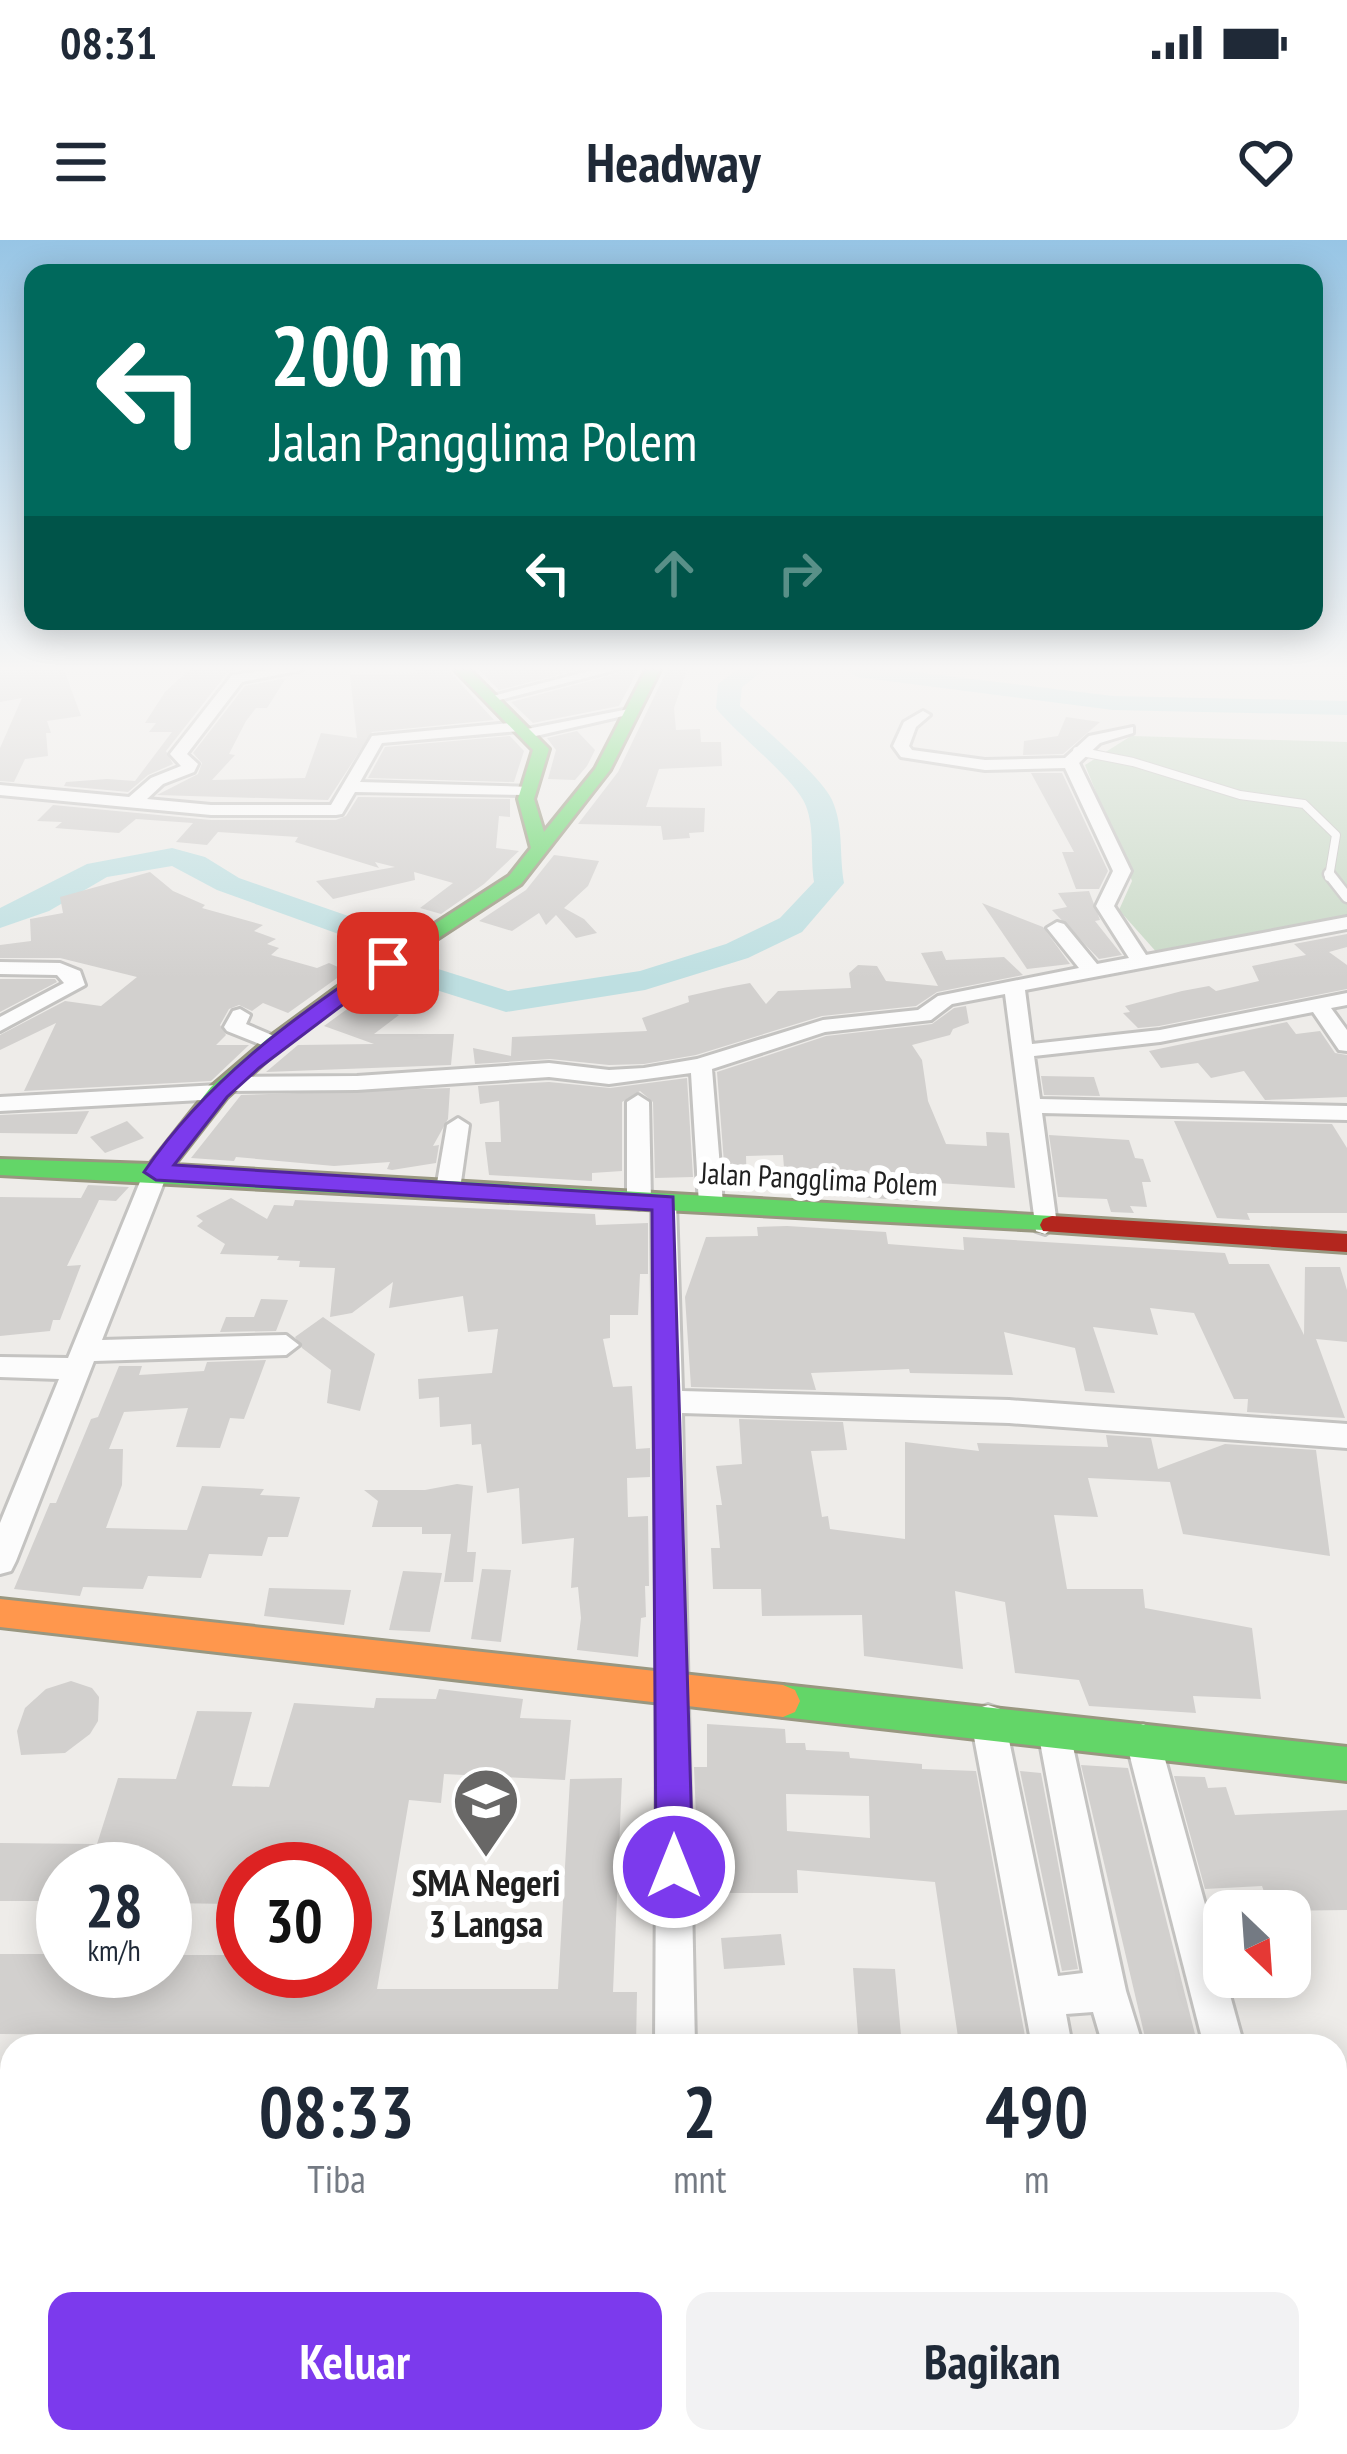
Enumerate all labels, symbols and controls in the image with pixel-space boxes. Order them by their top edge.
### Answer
text: 08:31 [60,13,157,71]
text: Headway [586,127,761,197]
icon: menu [48,129,114,195]
icon: heart [1233,129,1299,195]
text: 200 m [270,300,463,409]
icon: left [72,312,228,468]
text: Jalan Pangglima Polem [270,406,697,476]
icon: left [515,540,581,606]
icon: ahead [641,540,707,606]
icon: right [767,540,833,606]
pin [337,912,439,1014]
icon: arrive [355,930,421,996]
street label: Jalan Pangglima Polem [698,1152,939,1204]
school or university icon: SMA Negeri 3 Langsa [451,1766,521,1860]
position arrow [611,1804,737,1930]
speed limit sign: 30 [216,1842,372,1998]
place label: SMA Negeri 3 Langsa [412,1859,560,1947]
text: 28 [85,1866,143,1944]
north arrow [1203,1890,1311,1998]
map controls [1203,1890,1311,1998]
text: km/h [87,1930,141,1969]
text: 08:33 [259,2064,414,2157]
text: 2 [683,2064,717,2157]
text: 490 [985,2064,1088,2157]
text: Tiba [307,2153,366,2204]
text: mnt [673,2153,726,2204]
text: m [1024,2153,1049,2204]
button: Keluar [48,2292,662,2430]
button: Bagikan [686,2292,1299,2430]

